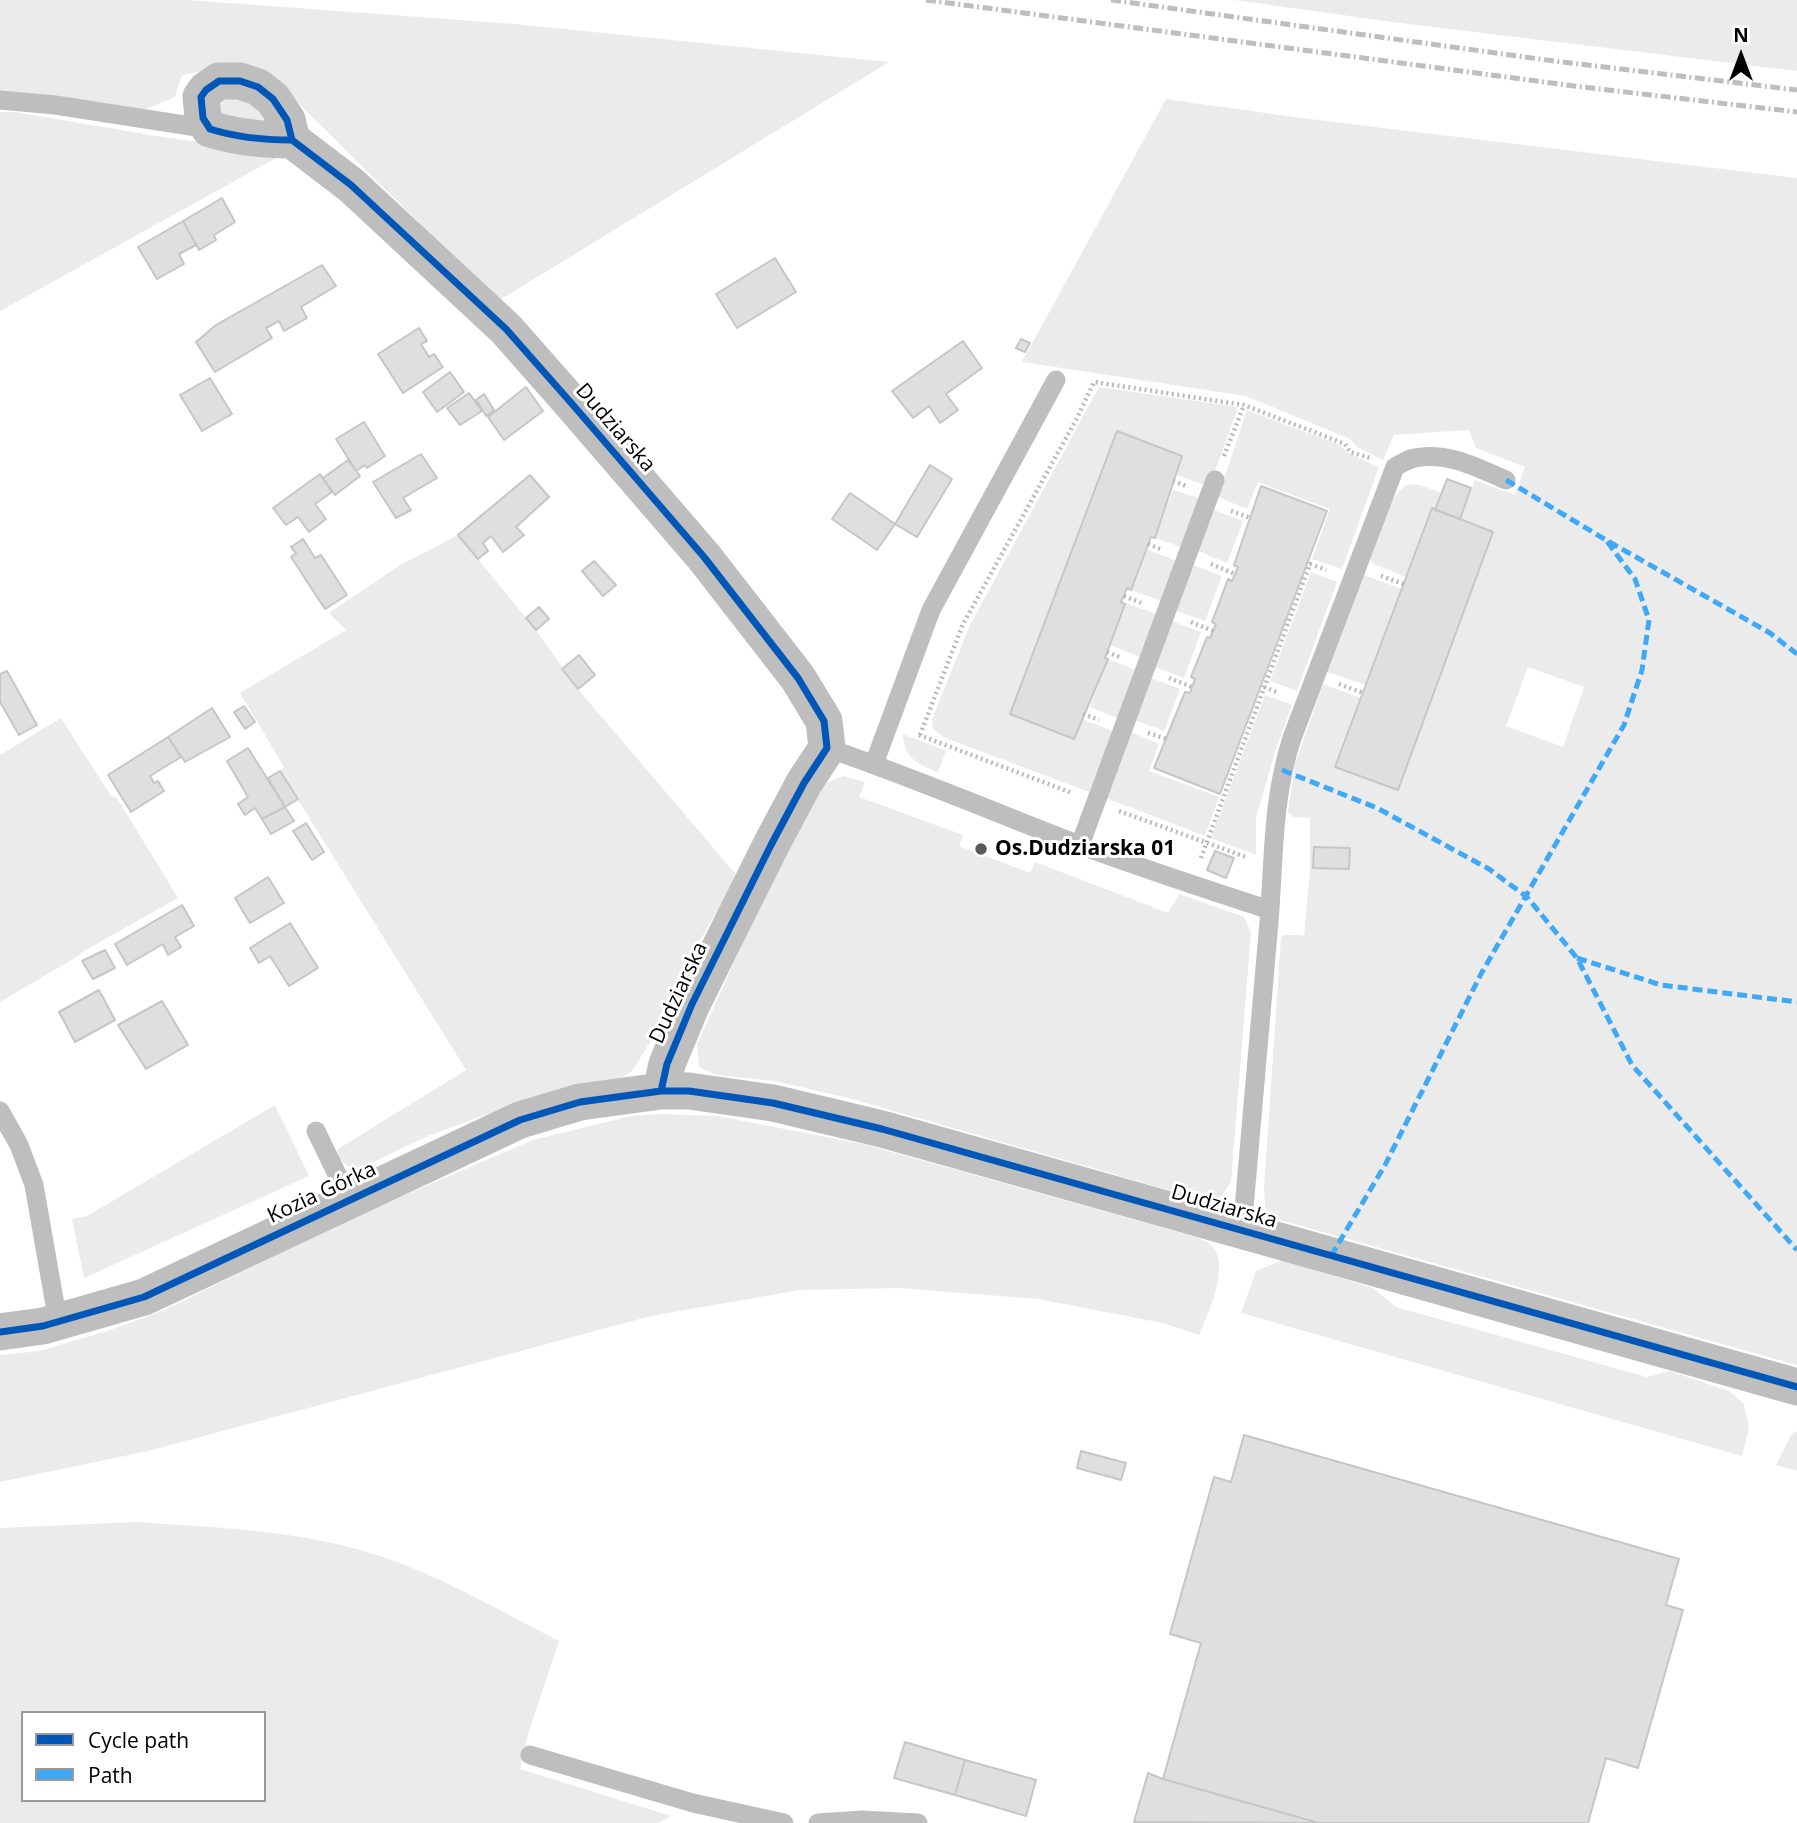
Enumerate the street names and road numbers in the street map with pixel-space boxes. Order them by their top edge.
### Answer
street label: Dudziarska [570,379,660,477]
street label: Dudziarska [645,938,713,1048]
street label: Kozia Górka [264,1157,380,1229]
street label: Dudziarska [1168,1180,1280,1234]

